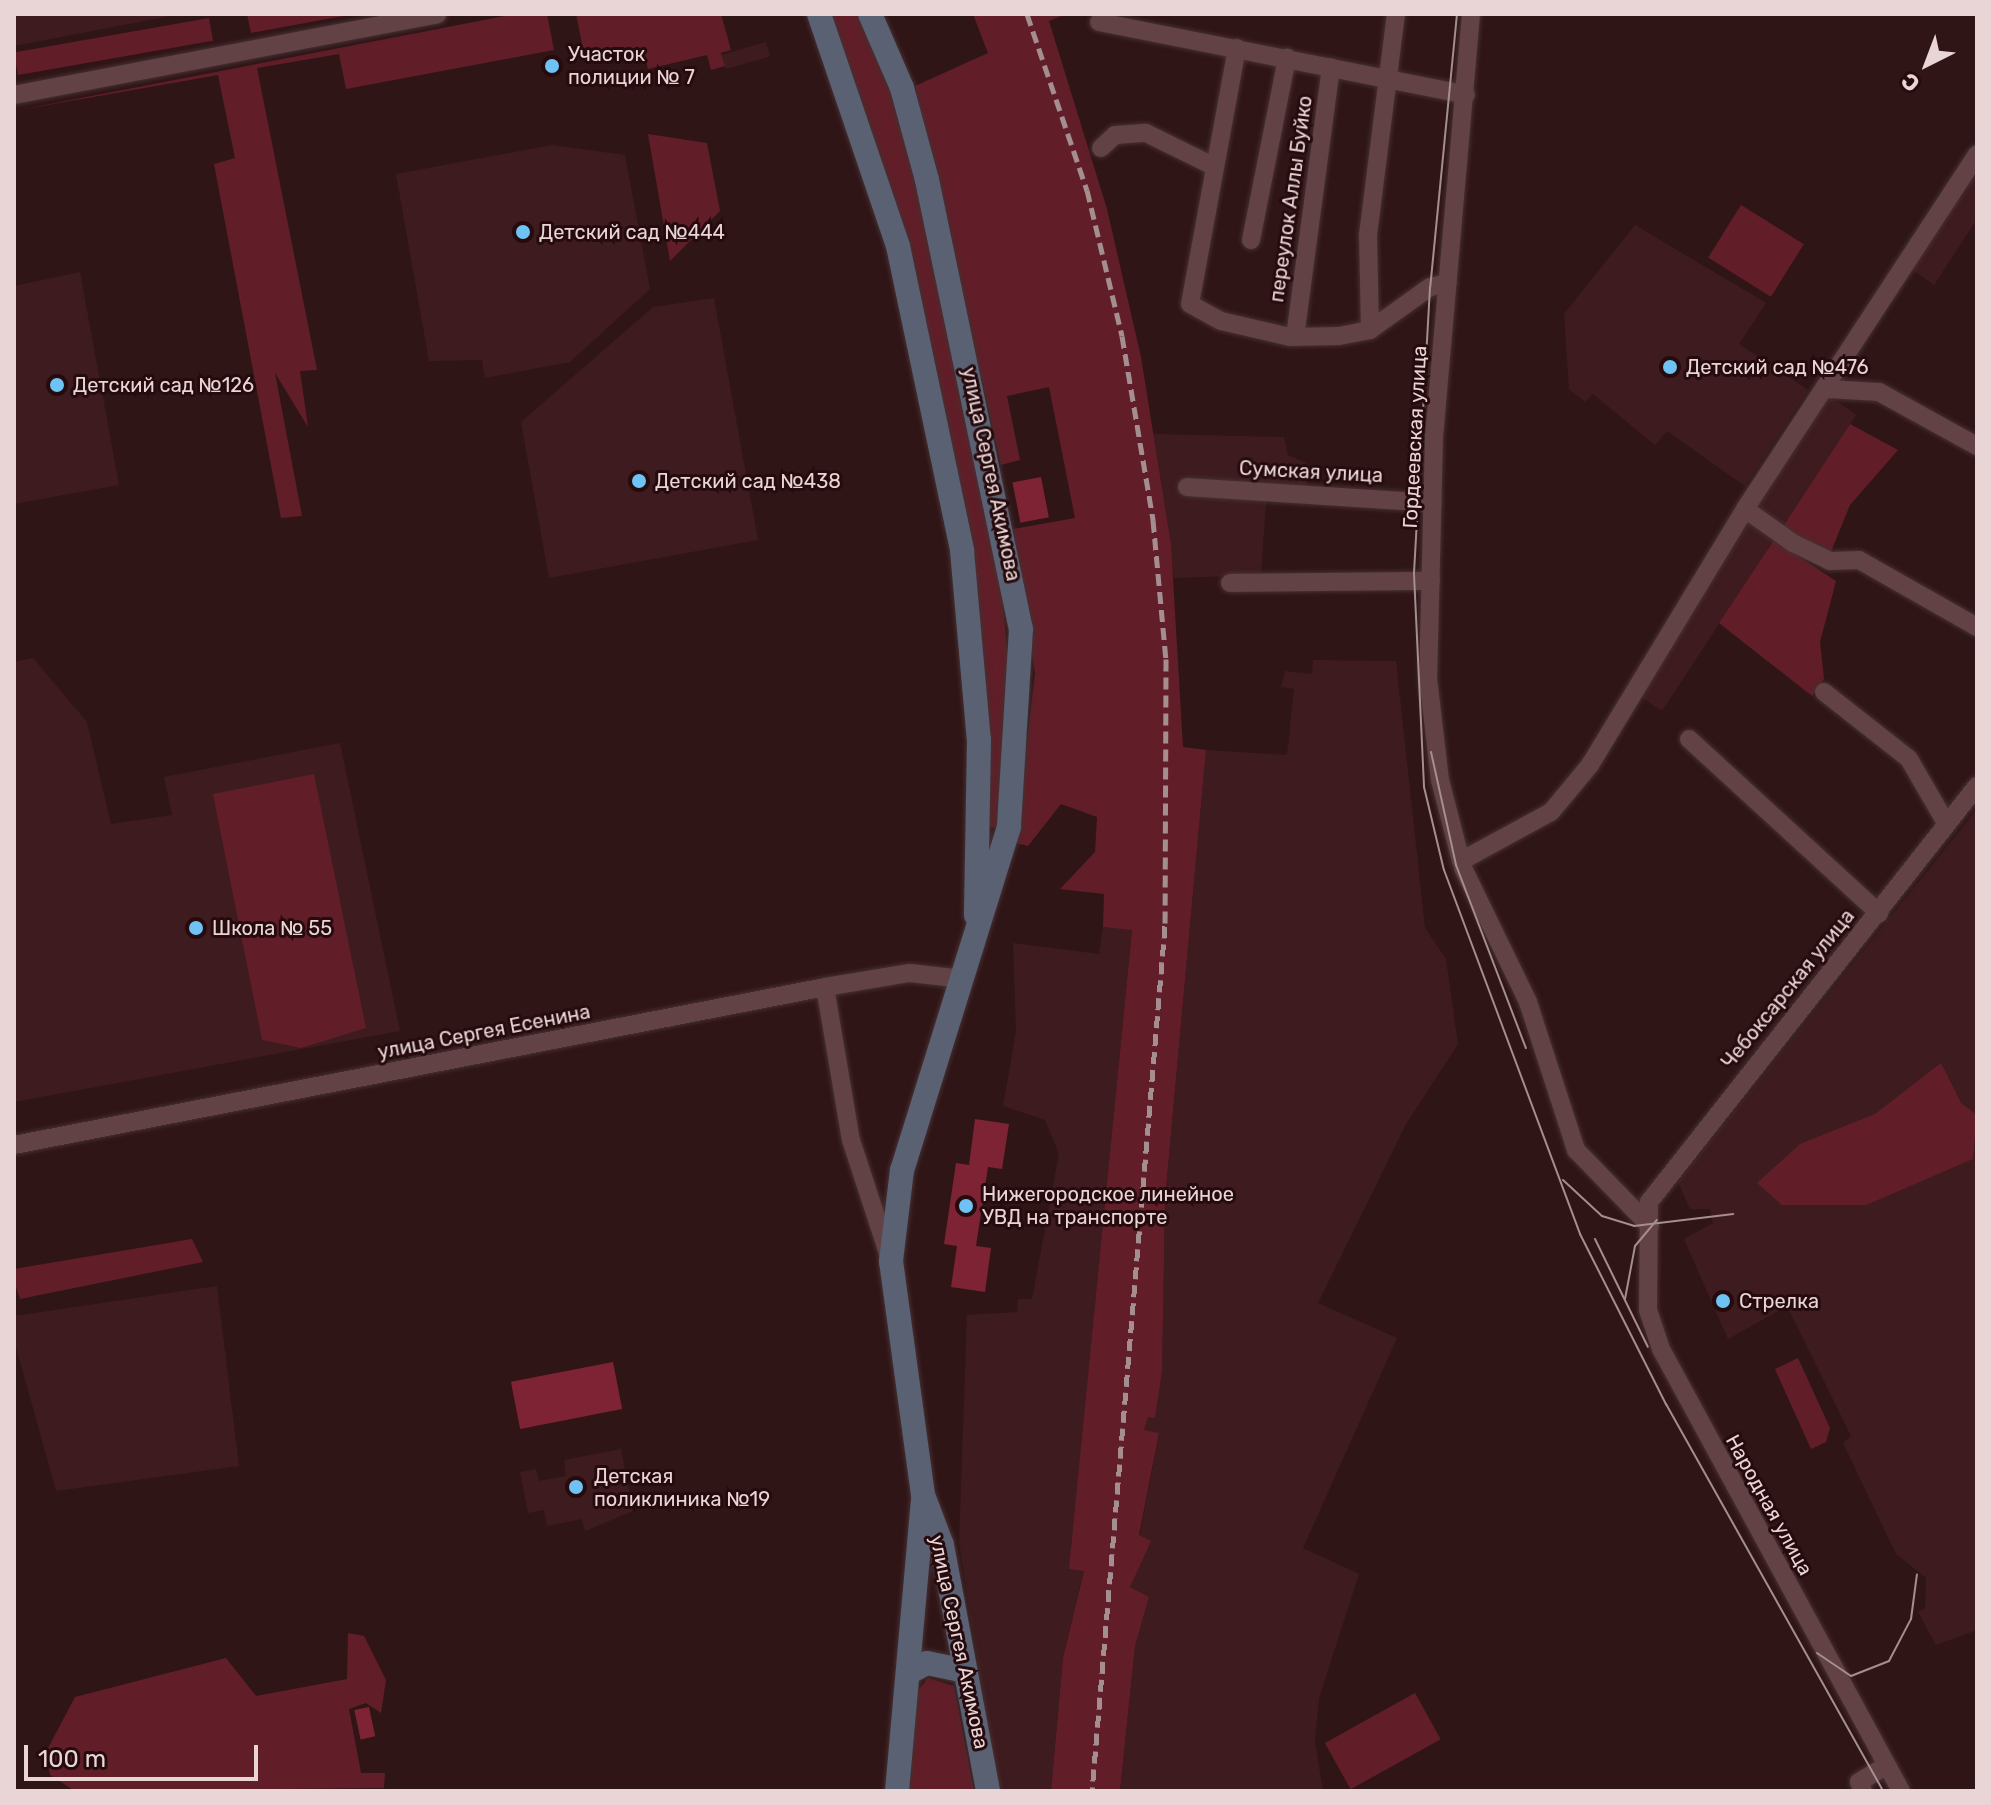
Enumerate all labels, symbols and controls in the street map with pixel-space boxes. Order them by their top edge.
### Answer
north arrow [1887,24,1967,104]
place label: Участок полиции № 7 [568,42,695,89]
marker: Участок полиции № 7 [543,57,561,75]
text: С [1896,67,1925,97]
street label: переулок Аллы Буйко [1265,94,1317,304]
place label: Детский сад №444 [539,220,725,244]
marker: Детский сад №444 [514,223,532,241]
street label: Гордеевская улица [1398,345,1432,529]
place label: Детский сад №476 [1686,355,1869,379]
marker: Детский сад №476 [1661,358,1679,376]
street label: улица Сергея Акимова [957,365,1025,583]
place label: Детский сад №126 [73,373,254,397]
marker: Детский сад №126 [48,376,66,394]
street label: Сумская улица [1238,456,1384,488]
place label: Детский сад №438 [655,469,841,493]
marker: Детский сад №438 [630,472,648,490]
street label: Чебоксарская улица [1716,905,1860,1073]
place label: Школа № 55 [212,916,332,940]
marker: Школа № 55 [187,919,205,937]
street label: улица Сергея Есенина [376,1000,592,1064]
place label: Нижегородское линейное УВД на транспорте [982,1182,1234,1229]
marker: Нижегородское линейное УВД на транспорте [957,1197,975,1215]
place label: Стрелка [1739,1289,1819,1313]
marker: Стрелка [1714,1292,1732,1310]
street label: Народная улица [1720,1430,1818,1580]
place label: Детская поликлиника №19 [594,1464,770,1511]
marker: Детская поликлиника №19 [565,1476,587,1498]
street label: улица Сергея Акимова [925,1533,993,1751]
scale bar [28,1729,262,1779]
text: 100 m [38,1745,106,1773]

